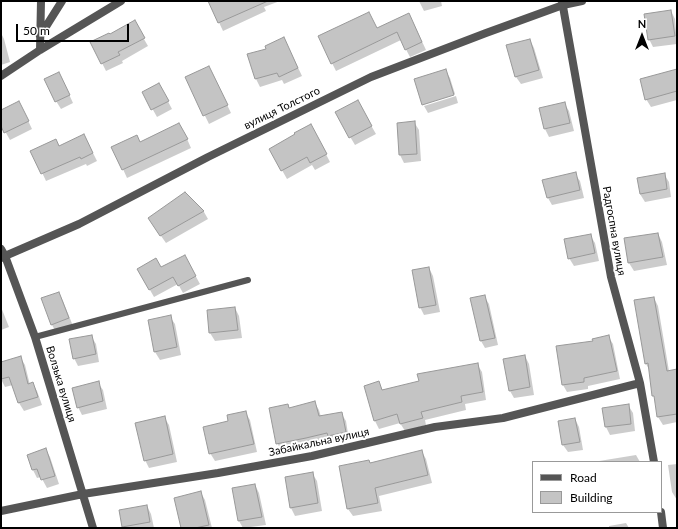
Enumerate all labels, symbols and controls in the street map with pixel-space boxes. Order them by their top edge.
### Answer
scale bar [18,16,131,42]
north arrow [622,16,662,56]
text: N [638,17,646,30]
text: 50 m [23,23,50,38]
street label: вулиця Толстого [242,84,322,132]
street label: Радгоспна вулиця [600,185,628,277]
street label: Волзька вулиця [43,344,79,424]
street label: Забайкальна вулиця [267,425,371,459]
legend [532,461,662,513]
text: Road [570,470,597,485]
text: Building [570,490,613,505]

